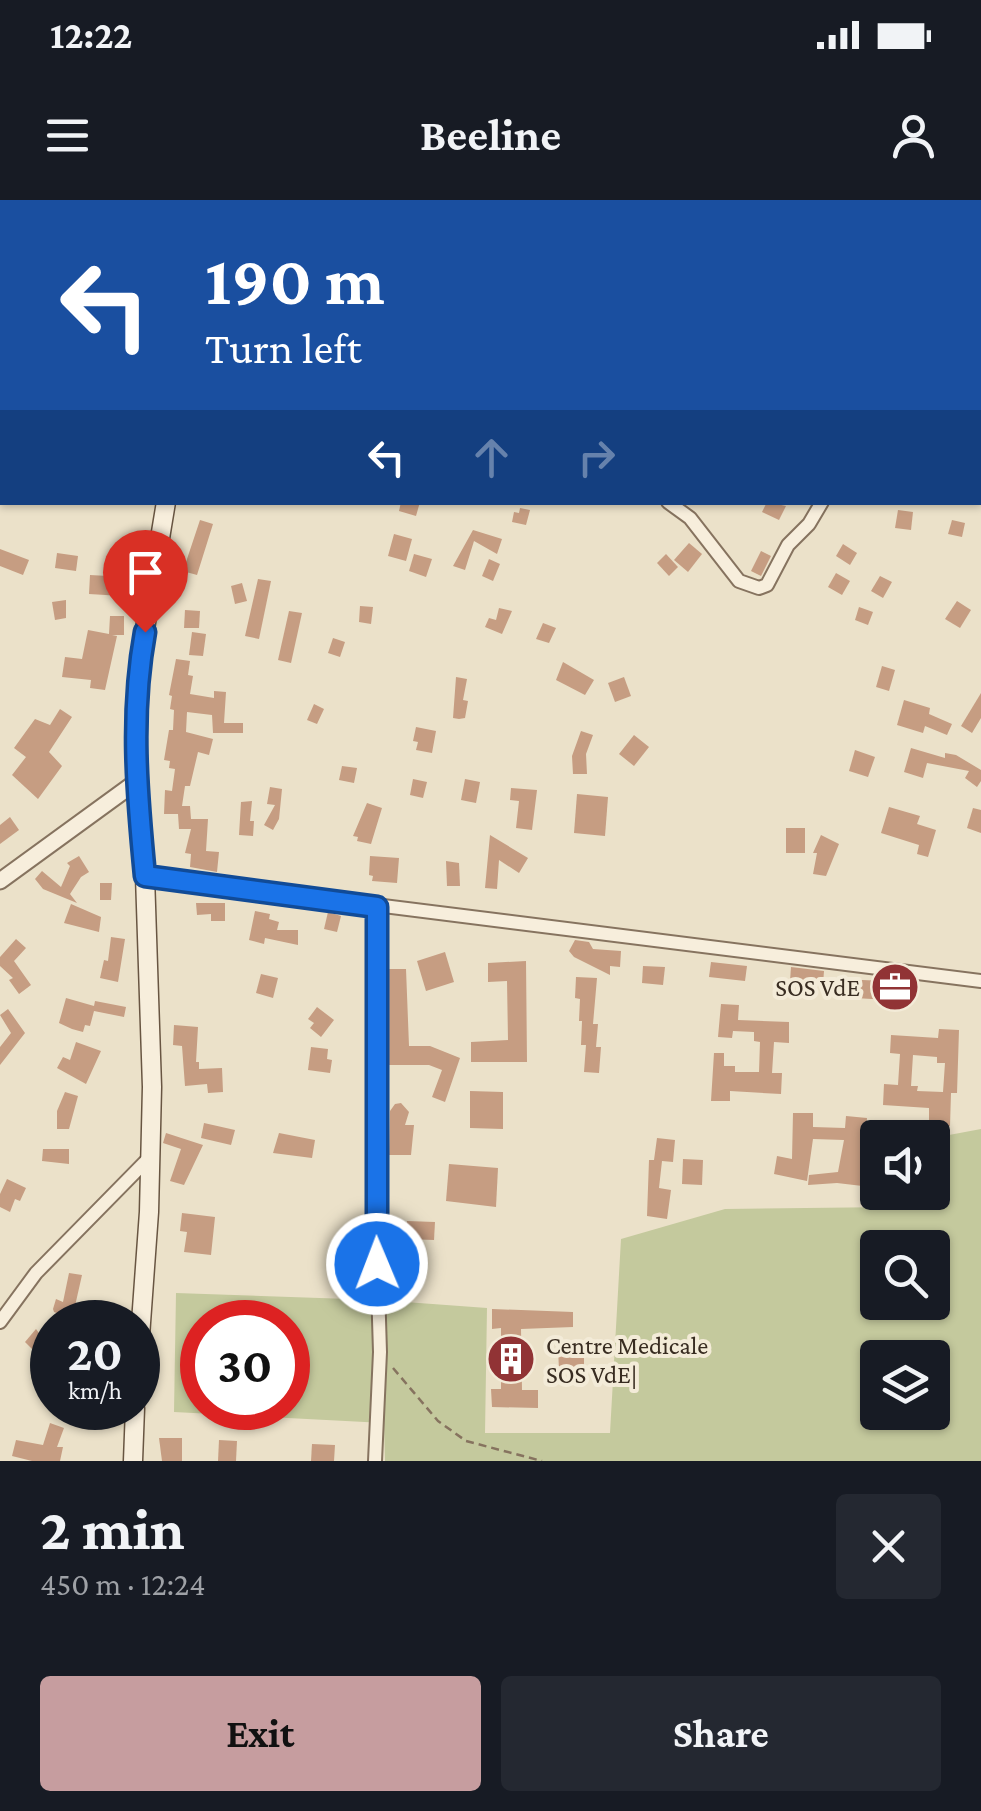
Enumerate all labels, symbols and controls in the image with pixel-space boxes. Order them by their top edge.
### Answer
text: 12:22 [50,14,132,56]
icon: menu [40,108,95,163]
icon: person [886,108,941,163]
text: Beeline [420,110,561,160]
icon: left [40,240,170,370]
text: 190 m [205,241,385,319]
text: Turn left [205,323,362,373]
icon: left [359,430,414,485]
icon: ahead [464,430,519,485]
icon: right [569,430,624,485]
pin [103,530,188,633]
icon: arrive [118,545,173,600]
office icon: SOS VdE [869,961,921,1013]
place label: SOS VdE [775,974,860,1001]
map controls [860,1120,950,1430]
button: sound [860,1120,950,1210]
position arrow [325,1212,429,1316]
button: search [860,1230,950,1320]
speed limit sign: 30 [180,1300,310,1430]
text: 20 [67,1325,123,1381]
place label: Centre Medicale SOS VdE| [546,1332,708,1389]
building icon: Centre Medicale SOS VdE| [485,1333,537,1385]
button: layers [860,1340,950,1430]
text: km/h [68,1377,122,1404]
button: close [836,1494,941,1599]
text: 2 min [40,1495,185,1562]
text: 450 m · 12:24 [40,1566,206,1602]
button: Exit [40,1676,481,1791]
button: Share [501,1676,941,1791]

